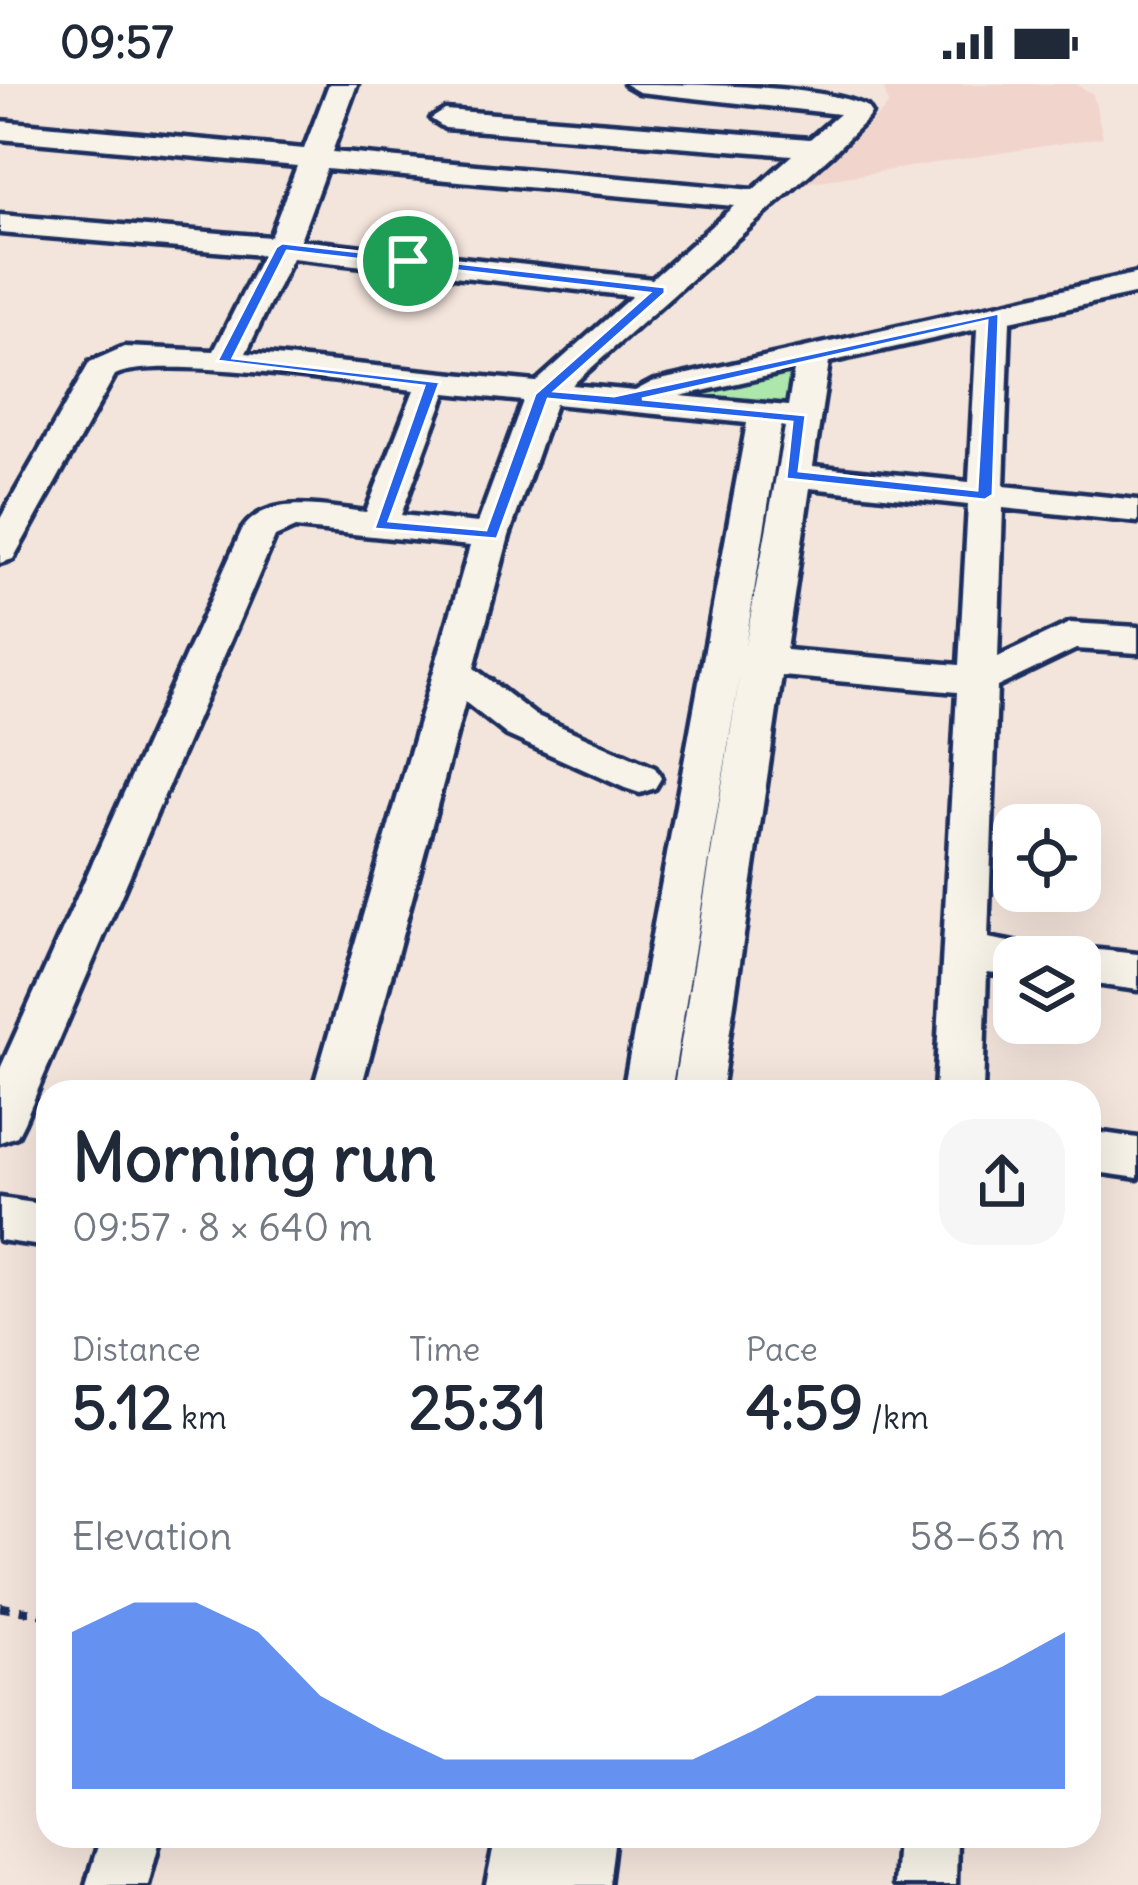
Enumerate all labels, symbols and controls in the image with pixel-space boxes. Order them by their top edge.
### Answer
text: 09:57 [60,14,174,70]
pin [357,210,459,312]
icon: arrive [375,228,441,294]
map controls [993,804,1101,1044]
button: locate [993,804,1101,912]
button: layers [993,936,1101,1044]
text: Morning run [72,1116,436,1199]
button: share [939,1119,1065,1245]
text: 09:57 · 8 × 640 m [72,1203,373,1252]
text: Distance [72,1328,201,1370]
text: Time [409,1328,480,1370]
text: Pace [746,1328,818,1370]
text: 5.12 [72,1370,173,1445]
text: 25:31 [409,1370,547,1445]
text: 4:59 [746,1370,863,1445]
text: km [173,1396,227,1438]
text: /km [863,1396,929,1438]
text: Elevation [72,1512,232,1561]
text: 58–63 m [910,1512,1065,1561]

